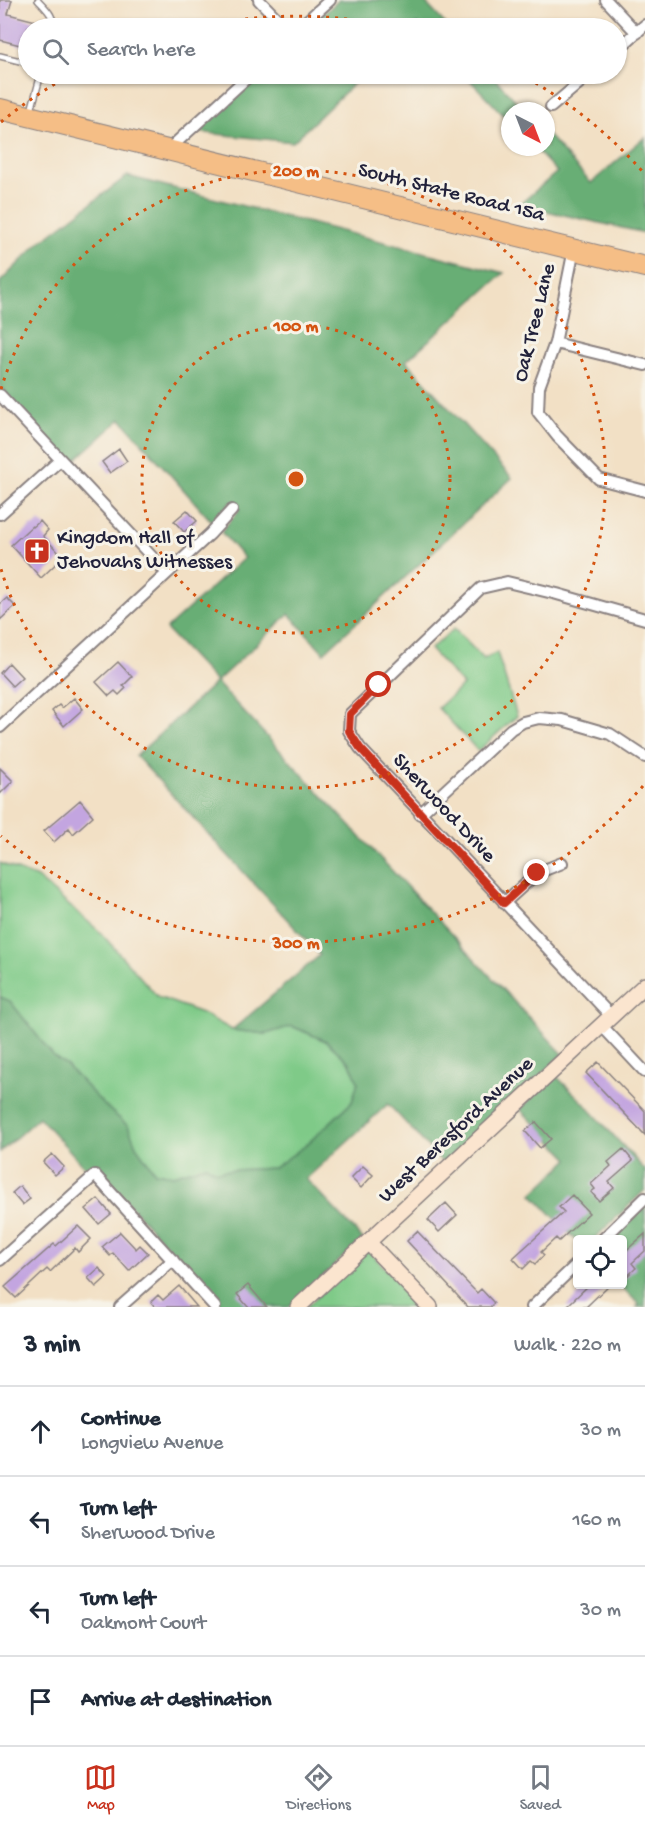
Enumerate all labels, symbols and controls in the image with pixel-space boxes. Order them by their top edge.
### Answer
search box [18,18,627,84]
icon: search [39,35,72,68]
text: Search here [87,38,195,64]
north arrow [501,102,555,156]
street label: South State Road 15a [355,159,548,230]
text: 200 m [273,162,319,183]
street label: Oak Tree Lane [509,260,563,385]
text: 100 m [273,317,319,338]
centre of rings [286,469,306,489]
place label: Kingdom Hall of Jehovahs Witnesses [57,527,233,576]
church icon: Kingdom Hall of Jehovahs Witnesses [22,536,52,566]
route start [365,671,391,697]
street label: Sherwood Drive [386,749,501,870]
route end [523,859,549,885]
text: 300 m [272,934,320,955]
street label: West Beresford Avenue [374,1052,541,1209]
map controls [573,1235,627,1289]
button: locate [573,1235,627,1289]
text: 3 min [24,1331,80,1362]
text: Walk · 220 m [514,1335,621,1358]
text: Continue [81,1407,161,1433]
icon: ahead [24,1415,57,1448]
text: 30 m [580,1420,621,1443]
text: Longview Avenue [81,1433,223,1456]
text: Turn left [81,1497,155,1523]
icon: left [24,1505,57,1538]
text: 160 m [572,1510,621,1533]
text: Sherwood Drive [81,1523,215,1546]
text: Turn left [81,1587,155,1613]
icon: left [24,1595,57,1628]
text: 30 m [580,1600,621,1623]
text: Oakmont Court [81,1613,206,1636]
icon: arrive [24,1685,57,1718]
text: Arrive at destination [81,1688,271,1714]
tab: Map [84,1761,117,1816]
tab: Directions [286,1761,351,1816]
tab: Saved [520,1761,561,1816]

